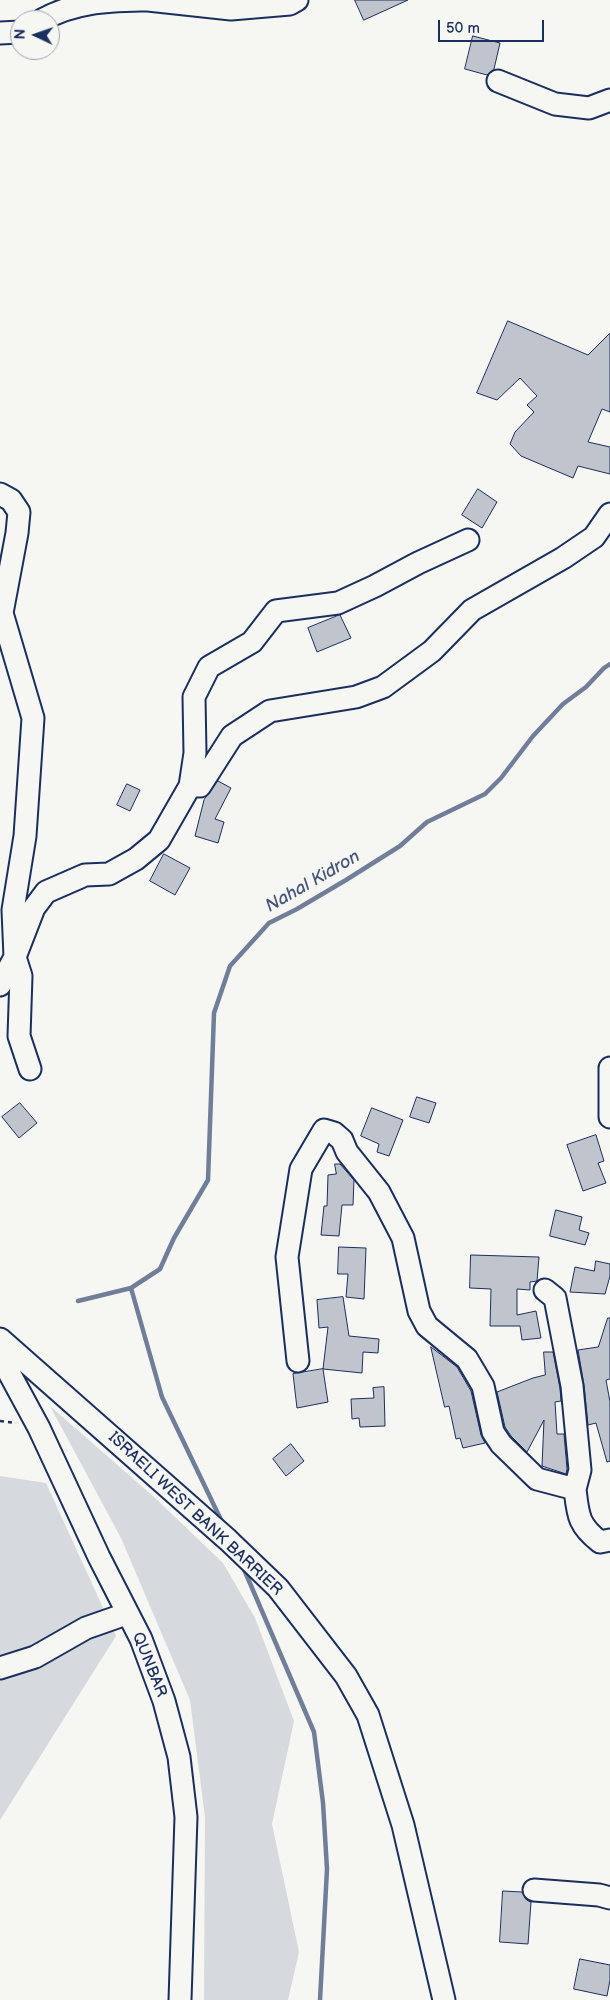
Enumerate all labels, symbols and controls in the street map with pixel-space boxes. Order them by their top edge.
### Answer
north arrow [10,10,60,60]
scale bar [440,10,546,42]
text: 50 m [446,19,480,38]
text: N [12,29,29,40]
water label: Nahal Kidron [262,846,364,918]
street label: ISRAELI WEST BANK BARRIER [104,1428,286,1600]
street label: QUNBAR [127,1630,171,1700]

